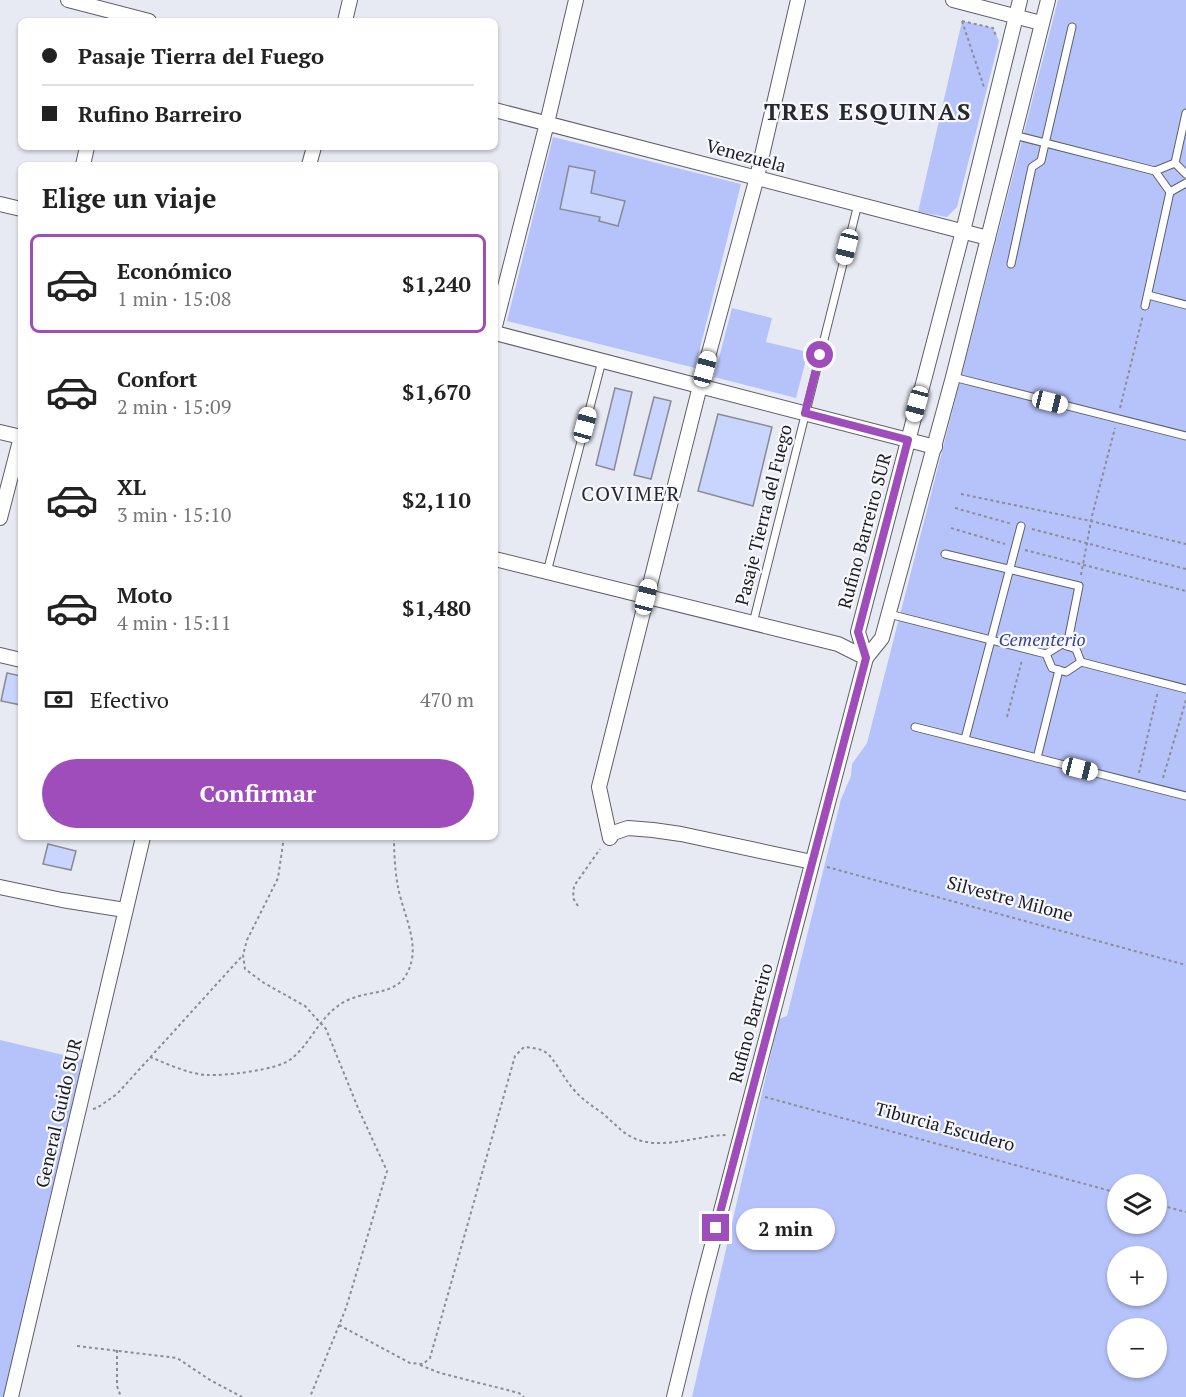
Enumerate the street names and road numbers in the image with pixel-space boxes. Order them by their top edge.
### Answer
street label: Venezuela [704,133,789,177]
street label: Pasaje Tierra del Fuego [729,422,797,608]
street label: Rufino Barreiro SUR [832,450,897,611]
street label: Silvestre Milone [945,870,1076,926]
street label: Rufino Barreiro [723,960,778,1085]
street label: General Guido SUR [29,1035,87,1190]
street label: Tiburcia Escudero [873,1096,1018,1156]

